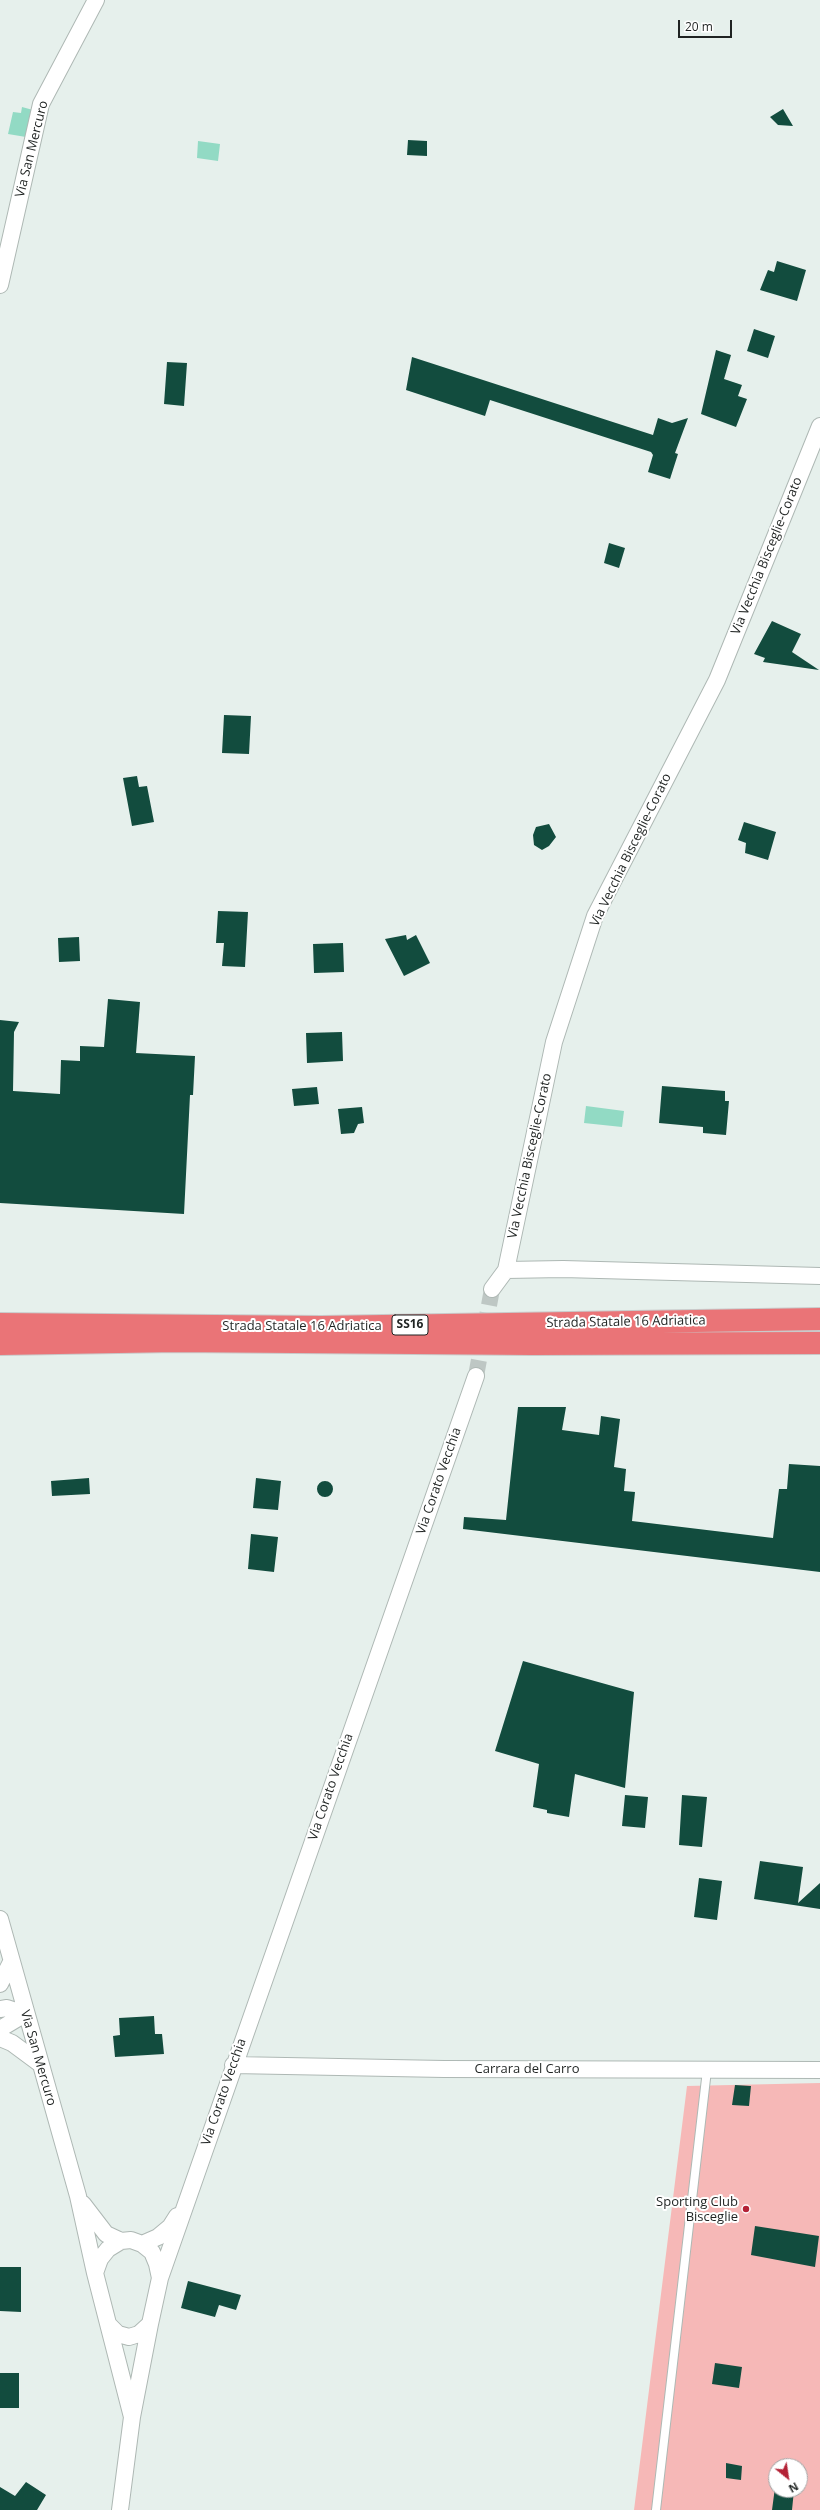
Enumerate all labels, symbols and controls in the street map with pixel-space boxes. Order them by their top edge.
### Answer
scale bar [680,12,734,38]
text: 20 m [685,18,713,35]
street label: Via San Mercuro [12,99,52,199]
street label: Via Vecchia Bisceglie-Corato [728,475,806,637]
street label: Via Vecchia Bisceglie-Corato [587,771,675,929]
street label: Via Vecchia Bisceglie-Corato [505,1072,555,1240]
street label: Strada Statale 16 Adriatica [546,1313,706,1331]
road number: SS16 [392,1315,428,1335]
street label: Strada Statale 16 Adriatica [222,1318,382,1334]
street label: Via Corato Vecchia [413,1426,465,1536]
street label: Via Corato Vecchia [305,1732,357,1842]
street label: Via San Mercuro [17,2008,59,2108]
street label: Via Corato Vecchia [198,2037,250,2147]
street label: Carrara del Carro [475,2061,579,2077]
place label: Sporting Club Bisceglie [656,2194,738,2225]
marker: Sporting Club Bisceglie [741,2204,751,2214]
north arrow [768,2458,808,2498]
text: N [786,2479,801,2497]

